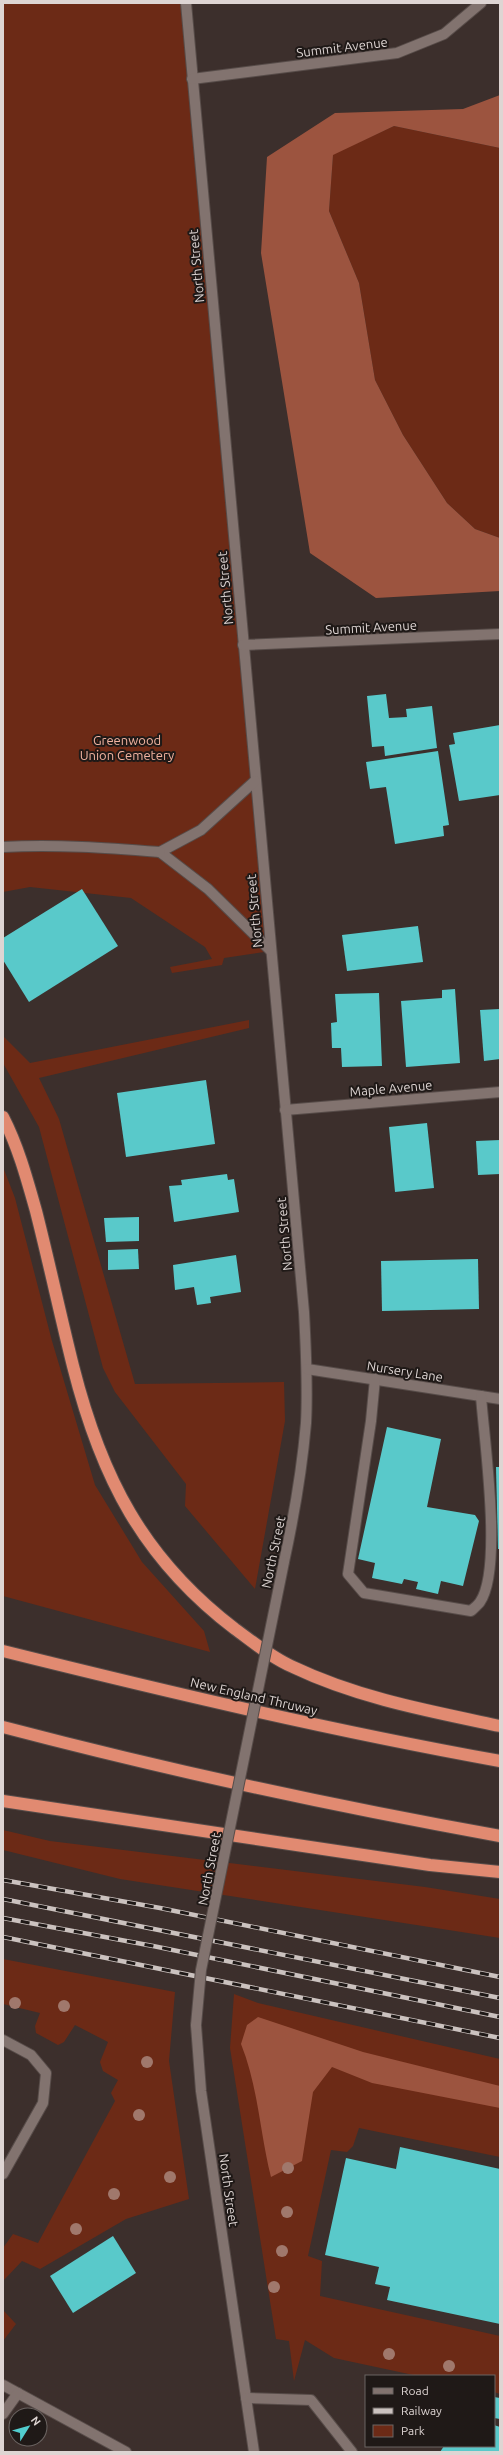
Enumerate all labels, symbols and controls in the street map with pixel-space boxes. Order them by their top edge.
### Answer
street label: Summit Avenue [296,34,388,60]
street label: North Street [186,229,206,303]
street label: North Street [215,551,235,625]
street label: Summit Avenue [325,618,417,636]
park label: Greenwood Union Cemetery [80,733,174,762]
street label: North Street [244,874,264,948]
street label: Maple Avenue [349,1077,433,1099]
street label: North Street [274,1197,294,1271]
street label: Nursery Lane [366,1358,444,1384]
street label: North Street [258,1515,288,1589]
street label: New England Thruway [189,1675,319,1717]
street label: North Street [195,1832,223,1906]
street label: North Street [217,2153,241,2227]
legend [365,2375,495,2447]
text: Road [401,2384,429,2397]
text: Railway [401,2404,442,2417]
north arrow [8,2407,48,2447]
text: N [29,2414,43,2428]
text: Park [401,2424,425,2437]

